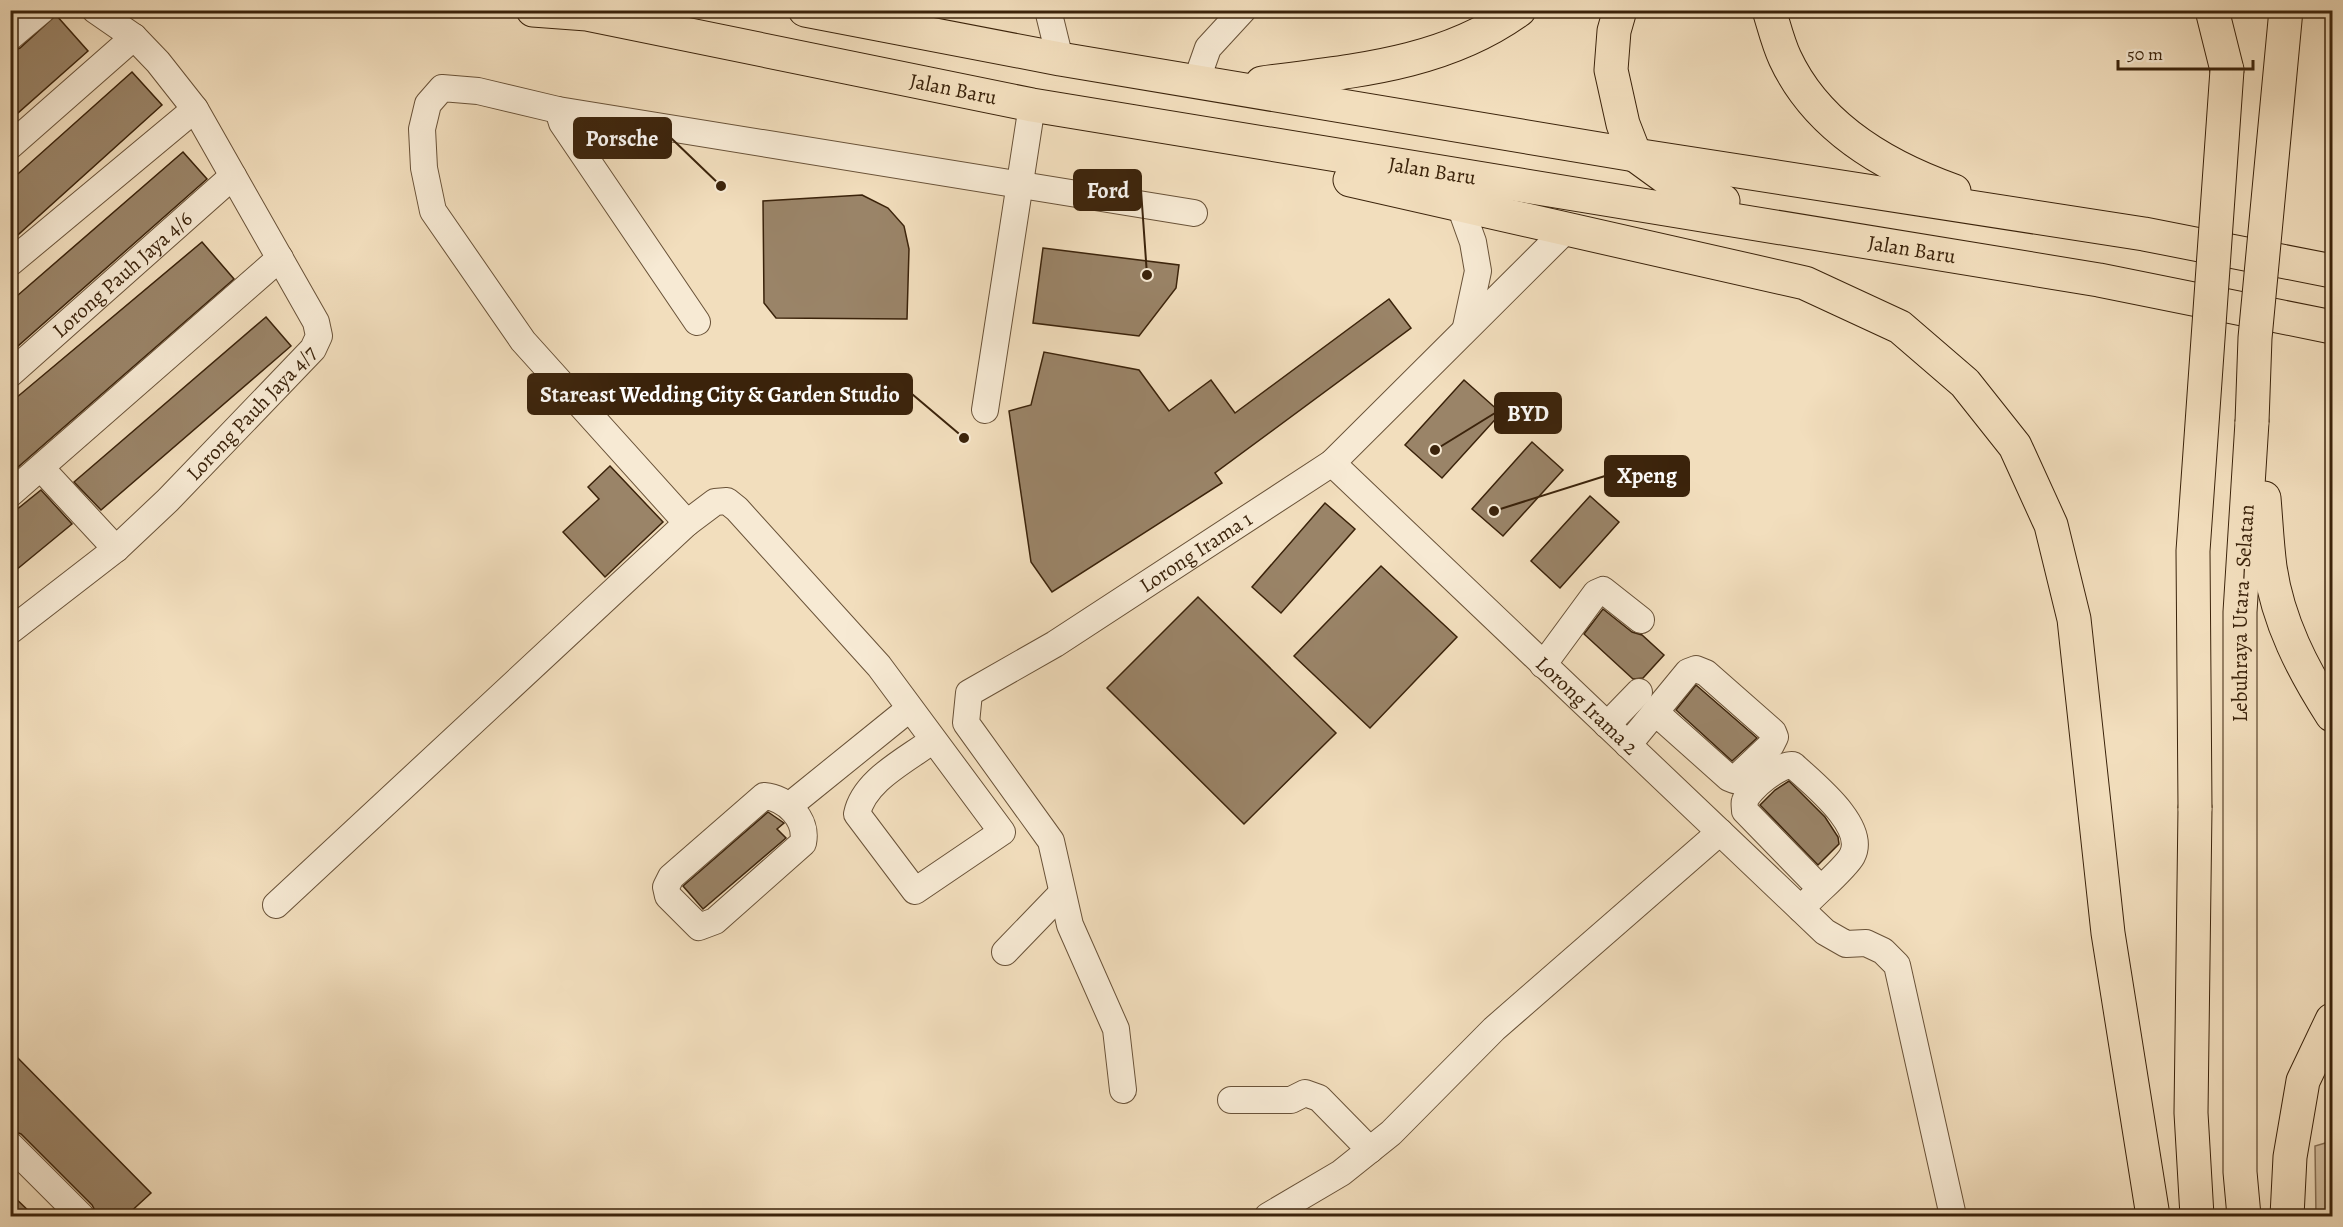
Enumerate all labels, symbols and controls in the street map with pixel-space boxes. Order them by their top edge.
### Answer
scale bar [2118,33,2253,71]
text: 50 m [2127,42,2163,66]
street label: Jalan Baru [907,66,1000,112]
callout: Porsche [574,118,671,158]
text: Porsche [586,124,658,154]
street label: Jalan Baru [1386,150,1479,192]
callout: Ford [1074,170,1141,210]
text: Ford [1087,176,1129,206]
street label: Lorong Pauh Jaya 4/6 [46,205,198,344]
street label: Jalan Baru [1866,228,1958,270]
street label: Lorong Pauh Jaya 4/7 [180,339,323,487]
callout: Stareast Wedding City & Garden Studio [528,374,912,414]
text: Stareast Wedding City & Garden Studio [540,380,900,410]
callout: BYD [1495,393,1561,433]
text: BYD [1507,399,1549,429]
callout: Xpeng [1605,456,1689,496]
text: Xpeng [1617,461,1678,491]
street label: Lebuhraya Utara–Selatan [2226,503,2261,722]
street label: Lorong Irama 1 [1134,505,1258,599]
street label: Lorong Irama 2 [1530,650,1645,761]

